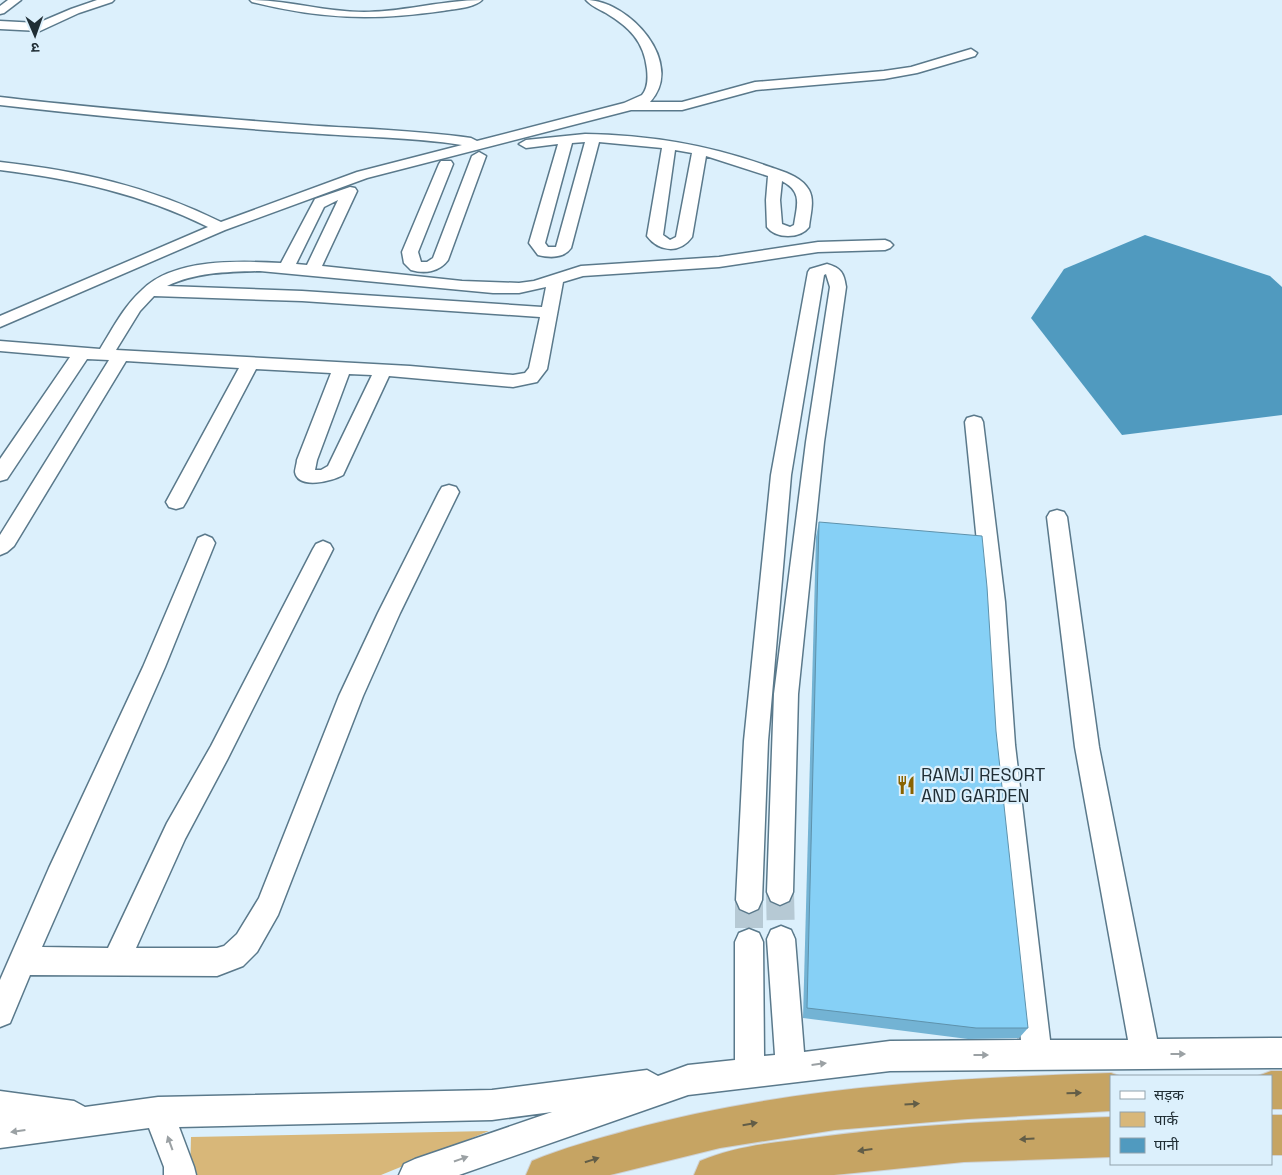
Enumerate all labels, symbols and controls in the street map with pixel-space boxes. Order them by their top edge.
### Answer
north arrow [10,10,60,60]
text: उ [30,39,40,57]
place label: RAMJI RESORT AND GARDEN [921,763,1046,807]
restaurant icon: RAMJI RESORT AND GARDEN [895,774,917,796]
one-way arrow [1171,1050,1187,1058]
one-way arrow [973,1051,989,1059]
one-way arrow [811,1060,827,1068]
legend [1110,1075,1272,1165]
text: सड़क [1154,1085,1184,1104]
one-way arrow [1066,1089,1082,1097]
one-way arrow [904,1100,920,1108]
text: पार्क [1154,1110,1178,1129]
one-way arrow [743,1119,759,1127]
one-way arrow [10,1127,26,1135]
one-way arrow [166,1135,174,1150]
text: पानी [1154,1135,1180,1154]
one-way arrow [1019,1136,1035,1144]
one-way arrow [857,1147,873,1155]
one-way arrow [454,1155,469,1163]
one-way arrow [585,1155,600,1163]

